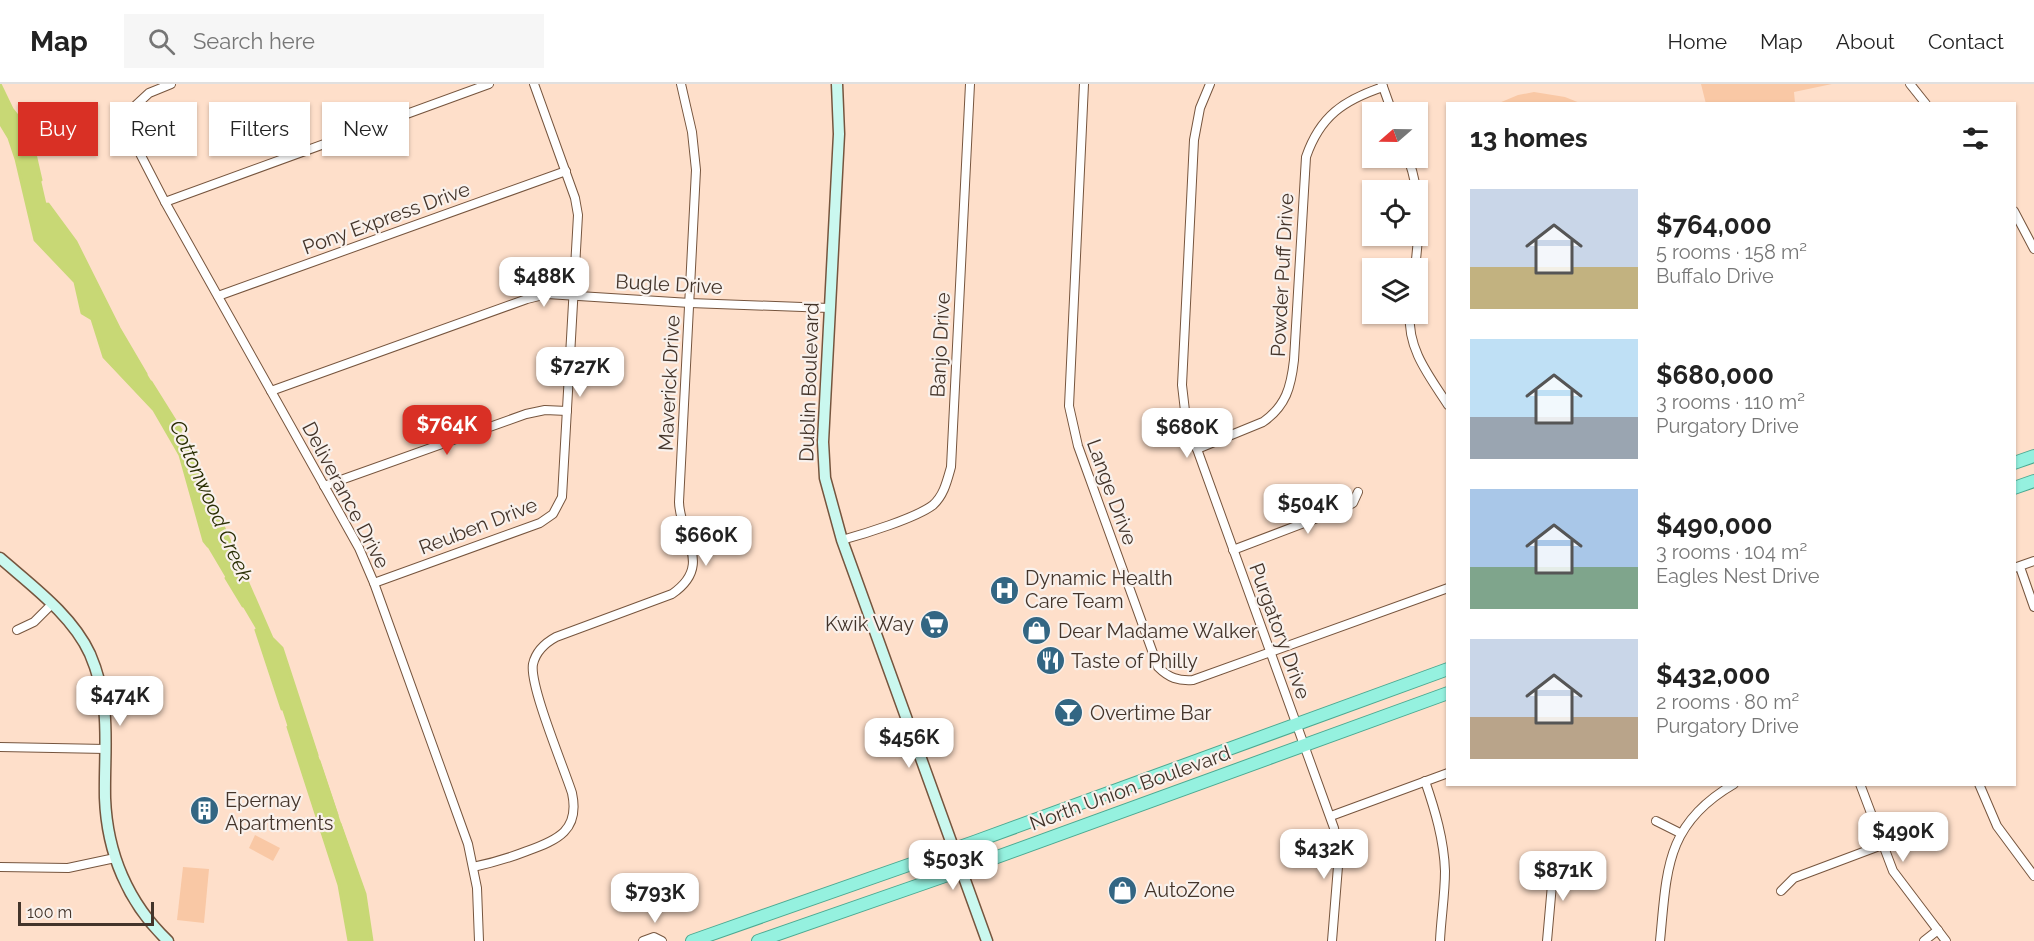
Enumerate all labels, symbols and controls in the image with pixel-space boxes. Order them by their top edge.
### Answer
search box [124,14,544,68]
text: Map [30,25,88,58]
icon: search [145,25,178,58]
text: Search here [193,28,315,54]
text: Home [1668,29,1727,54]
text: Map [1760,29,1803,54]
text: About [1836,29,1895,54]
text: Contact [1928,29,2004,54]
chip: Buy [18,102,98,156]
chip: Rent [110,102,197,156]
chip: Filters [209,102,310,156]
chip: New [322,102,409,156]
north arrow [1362,102,1428,168]
map controls [1362,102,1428,324]
icon: filters [1959,122,1992,155]
text: 13 homes [1470,123,1588,153]
street label: Pony Express Drive [299,177,473,259]
button: locate [1362,180,1428,246]
street label: Powder Puff Drive [1266,192,1298,357]
text: $764,000 [1656,210,1772,240]
icon: home [1518,213,1590,285]
text: 5 rooms · 158 m² [1656,240,1807,264]
pin: $488K [502,257,586,308]
button: layers [1362,258,1428,324]
text: $488K [513,264,575,288]
text: Buffalo Drive [1656,264,1774,288]
street label: Bugle Drive [615,269,724,299]
street label: Banjo Drive [925,292,955,398]
street label: Dublin Boulevard [794,302,824,462]
street label: Maverick Drive [653,314,685,451]
pin: $727K [538,347,622,398]
text: $727K [550,354,610,378]
text: $680,000 [1656,360,1774,390]
icon: home [1518,363,1590,435]
text: 3 rooms · 110 m² [1656,390,1805,414]
pin: $764K [405,405,489,456]
pin: $680K [1145,408,1229,459]
text: $764K [417,412,477,436]
text: Purgatory Drive [1656,414,1799,438]
text: $680K [1156,415,1218,439]
water label: Cottonwood Creek [165,416,258,586]
street label: Deliverance Drive [297,417,395,573]
street label: Lange Drive [1082,436,1142,549]
pin: $504K [1266,484,1350,535]
text: $504K [1278,491,1338,515]
street label: Reuben Drive [415,492,541,560]
text: $490,000 [1656,510,1773,540]
icon: home [1518,513,1590,585]
pin: $660K [664,516,748,567]
text: $660K [675,523,737,547]
text: 3 rooms · 104 m² [1656,540,1807,564]
street label: Purgatory Drive [1244,560,1316,702]
text: Eagles Nest Drive [1656,564,1820,588]
place label: Dynamic Health Care Team [1025,566,1173,613]
hospital icon: Dynamic Health Care Team [988,574,1020,606]
supermarket icon: Kwik Way [919,608,951,640]
place label: Kwik Way [825,612,914,636]
shop icon: Dear Madame Walker [1021,615,1053,647]
place label: Dear Madame Walker [1058,619,1258,643]
restaurant icon: Taste of Philly [1034,645,1066,677]
place label: Taste of Philly [1071,649,1198,673]
text: $432,000 [1656,660,1770,690]
icon: home [1518,663,1590,735]
pin: $474K [78,676,162,727]
text: $474K [90,683,150,707]
text: 2 rooms · 80 m² [1656,690,1799,714]
bar icon: Overtime Bar [1053,697,1085,729]
place label: Overtime Bar [1090,701,1212,725]
text: Purgatory Drive [1656,714,1799,738]
pin: $456K [867,718,951,769]
text: $456K [879,725,939,749]
street label: North Union Boulevard [1026,741,1234,835]
place label: Epernay Apartments [225,788,334,835]
building icon: Epernay Apartments [188,795,220,827]
pin: $490K [1861,812,1945,863]
text: $490K [1872,819,1934,843]
pin: $432K [1282,829,1366,880]
text: $432K [1294,836,1354,860]
pin: $503K [911,840,995,891]
text: $503K [923,847,983,871]
pin: $871K [1521,851,1605,902]
text: $871K [1533,858,1593,882]
pin: $793K [613,873,697,924]
shop icon: AutoZone [1107,874,1139,906]
place label: AutoZone [1144,878,1235,902]
text: $793K [625,880,685,904]
scale bar [18,899,154,926]
text: 100 m [27,903,72,922]

